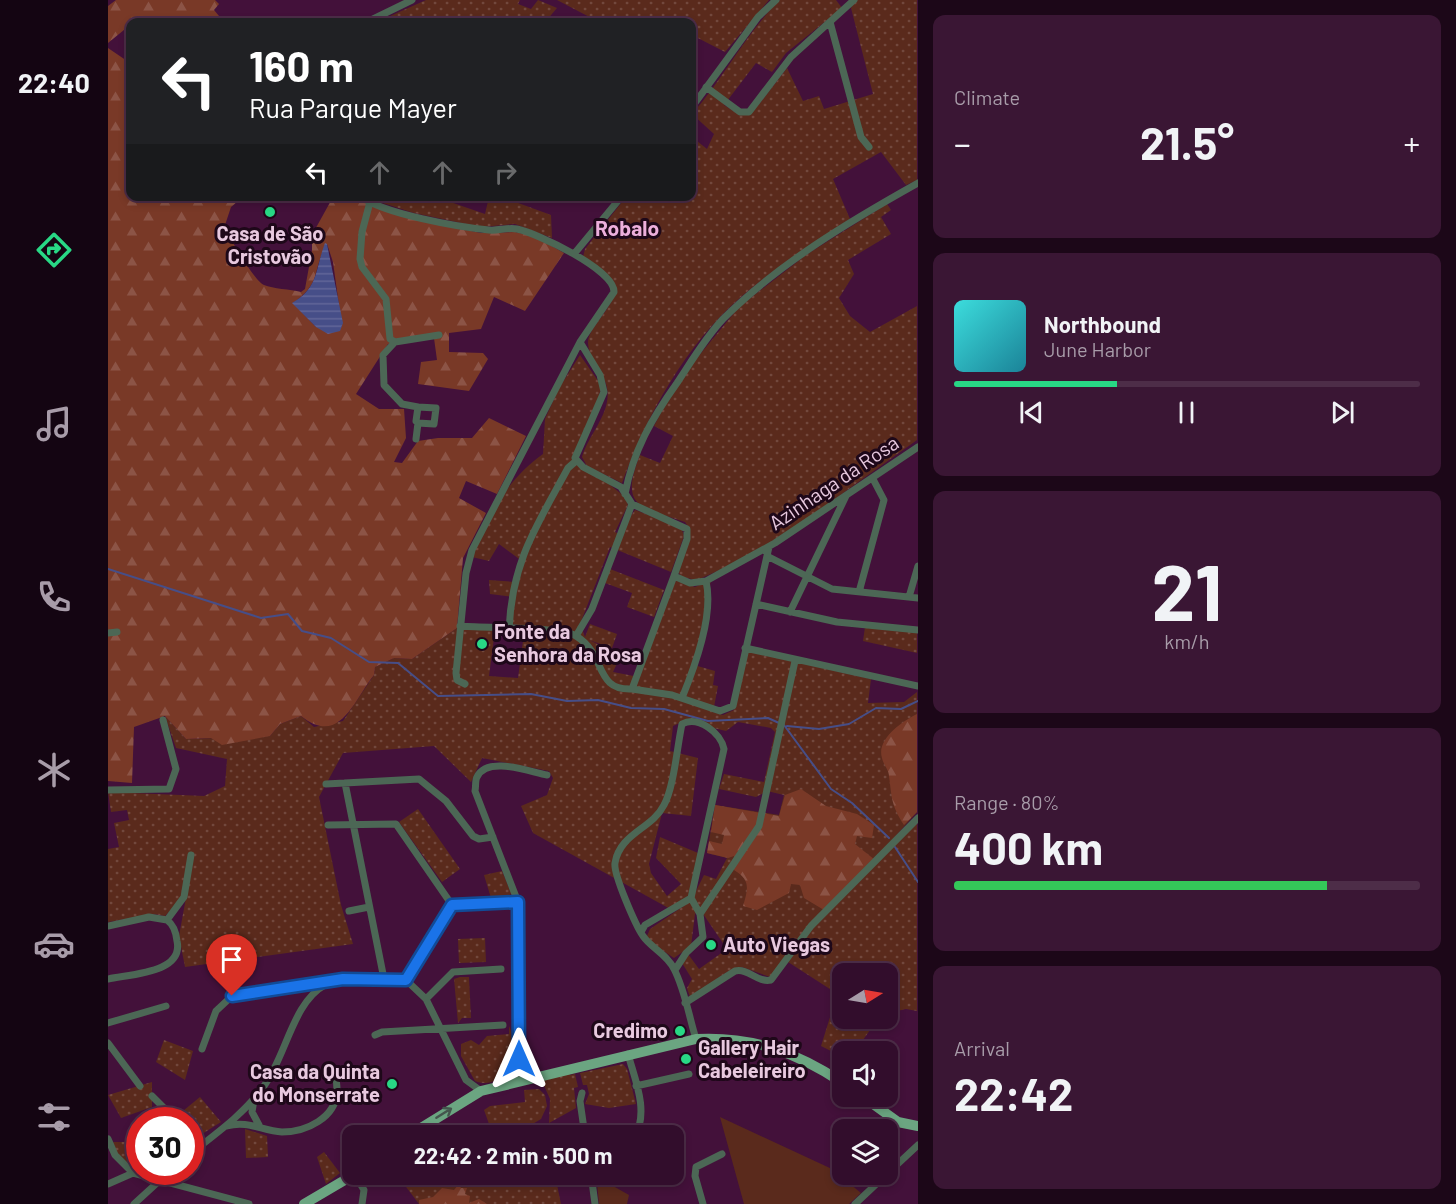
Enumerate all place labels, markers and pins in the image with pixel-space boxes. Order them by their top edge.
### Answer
marker: Casa de São Cristovão [263,205,277,219]
place label: Casa de São Cristovão [217,221,323,268]
place label: Fonte da Senhora da Rosa [494,619,642,666]
marker: Fonte da Senhora da Rosa [475,637,489,651]
place label: Auto Viegas [723,932,830,956]
pin [206,934,257,996]
marker: Auto Viegas [704,938,718,952]
place label: Credimo [593,1018,668,1042]
marker: Credimo [673,1024,687,1038]
place label: Gallery Hair Cabeleireiro [698,1035,806,1082]
marker: Gallery Hair Cabeleireiro [679,1052,693,1066]
place label: Casa da Quinta do Monserrate [250,1059,380,1106]
marker: Casa da Quinta do Monserrate [385,1077,399,1091]

